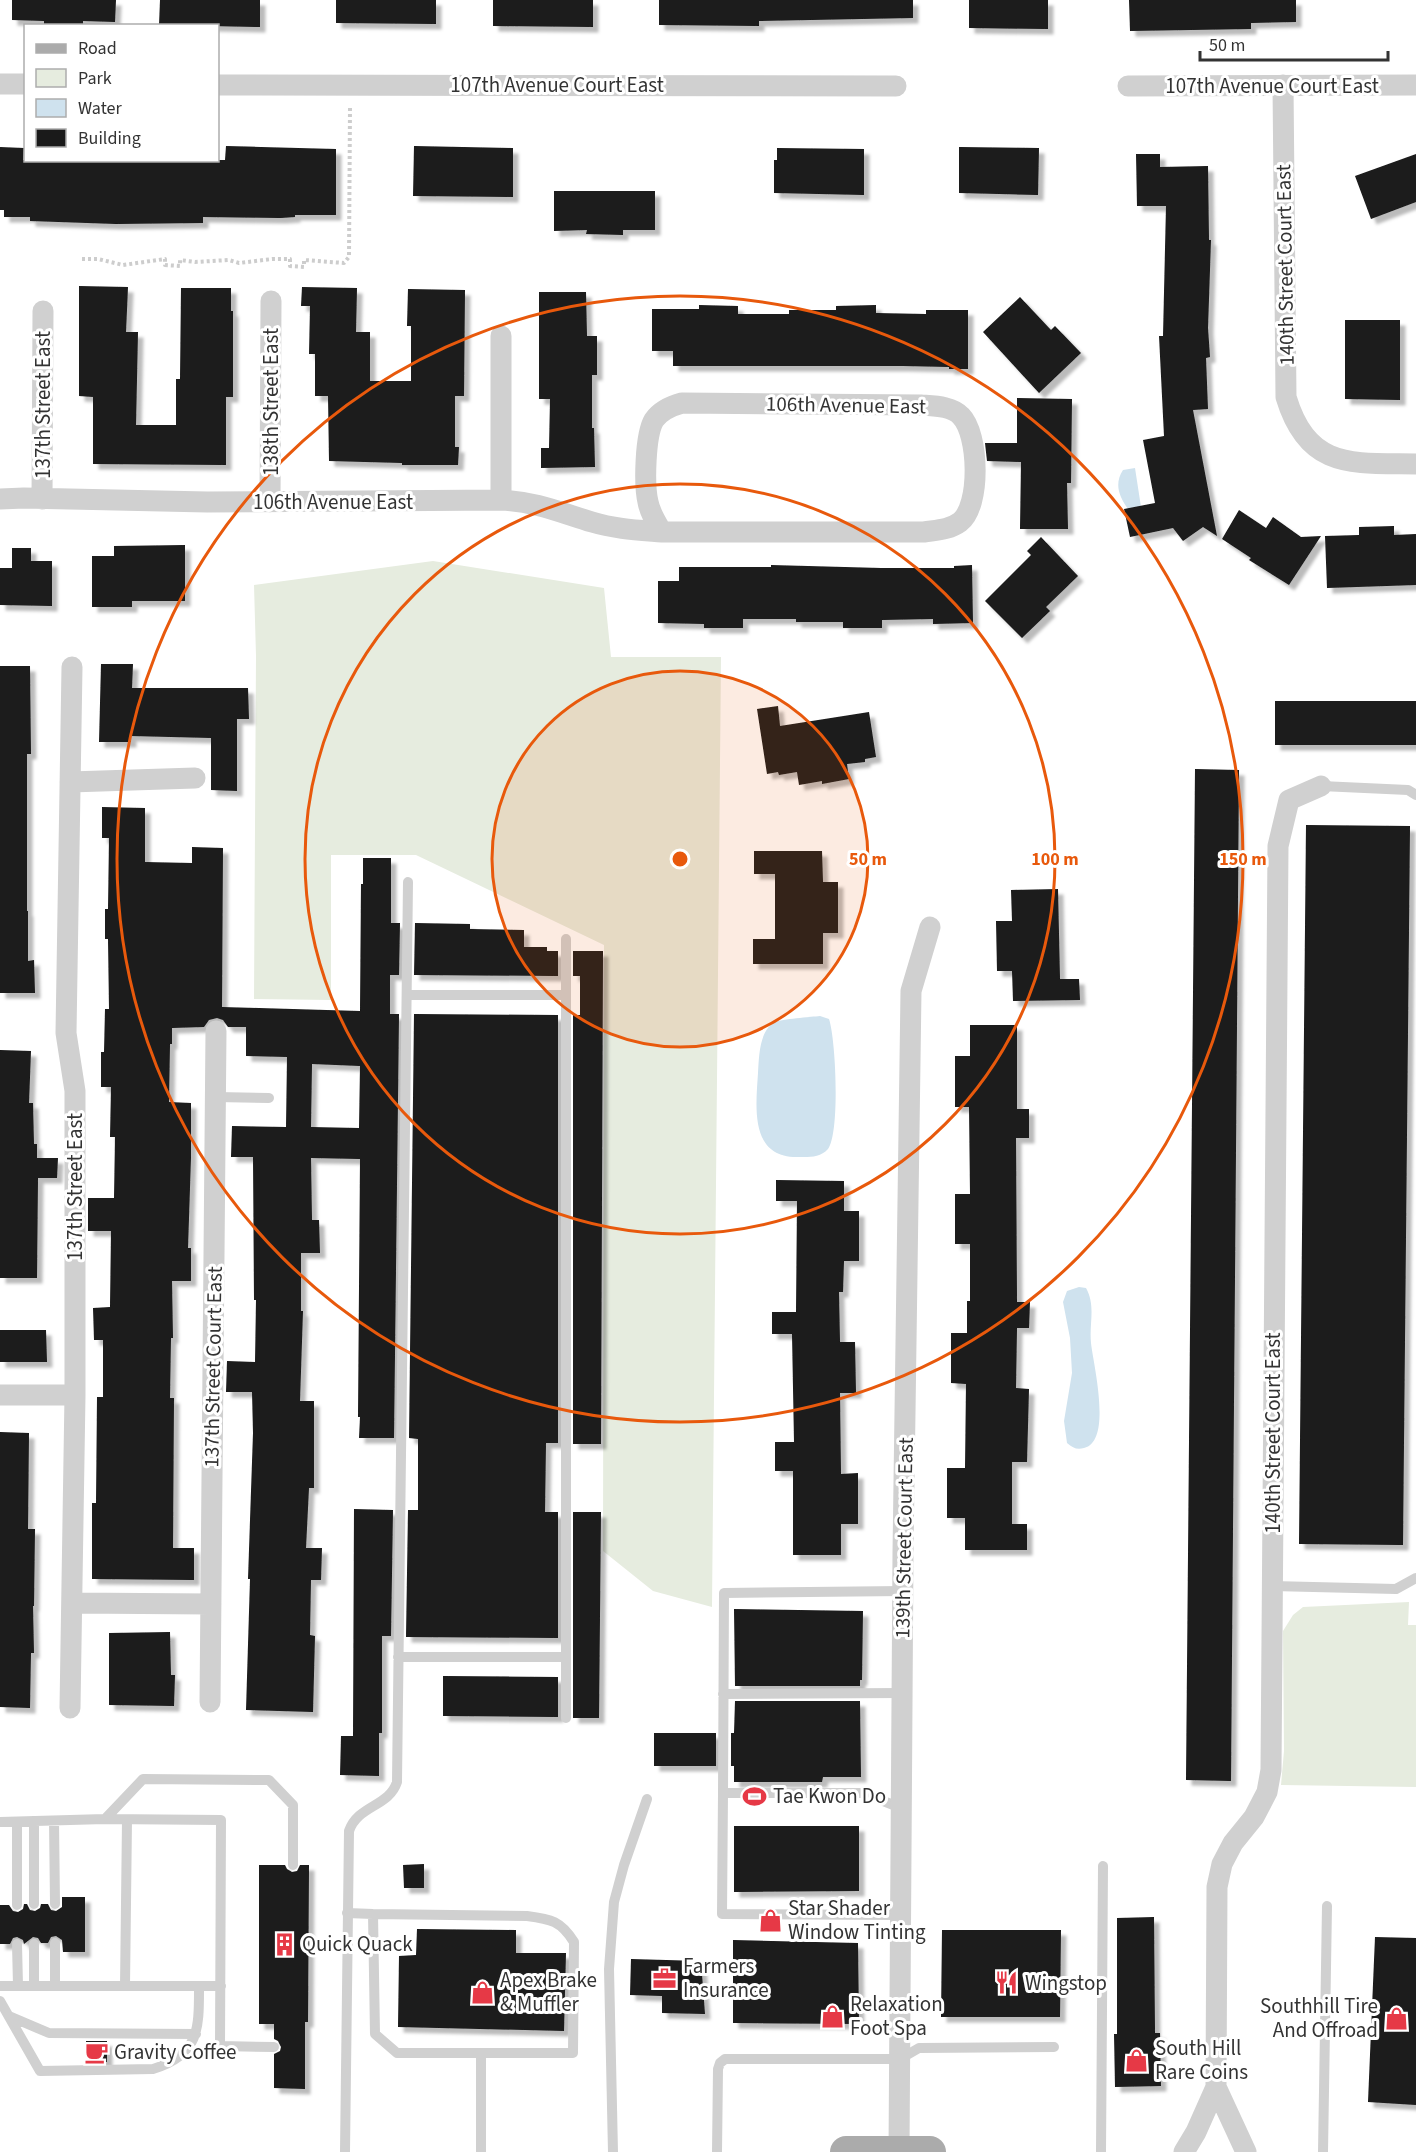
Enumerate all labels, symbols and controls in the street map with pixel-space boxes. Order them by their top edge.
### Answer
legend [24,24,219,162]
scale bar [1200,24,1388,62]
text: 50 m [1209,33,1245,58]
text: Road [78,36,117,61]
text: Park [78,66,112,91]
street label: 107th Avenue Court East [450,70,664,100]
street label: 107th Avenue Court East [1165,71,1379,101]
text: Water [78,96,122,121]
text: Building [78,126,141,151]
street label: 140th Street Court East [1268,164,1302,366]
street label: 138th Street East [256,328,286,476]
street label: 137th Street East [28,331,58,479]
street label: 106th Avenue East [766,389,926,421]
street label: 106th Avenue East [253,487,413,517]
text: 50 m [849,847,887,872]
text: 100 m [1031,847,1079,872]
text: 150 m [1219,847,1267,872]
centre of rings [670,849,690,869]
street label: 137th Street East [60,1113,90,1261]
street label: 137th Street Court East [196,1266,230,1468]
street label: 140th Street Court East [1258,1332,1288,1534]
street label: 139th Street Court East [887,1437,921,1639]
place label: Tae Kwon Do [773,1781,886,1811]
sports icon: Tae Kwon Do [742,1783,768,1809]
place label: Star Shader Window Tinting [788,1893,926,1947]
shop icon: Star Shader Window Tinting [757,1907,783,1933]
place label: Quick Quack [302,1929,413,1959]
building icon: Quick Quack [271,1931,297,1957]
place label: Farmers Insurance [683,1951,769,2005]
place label: Apex Brake & Muffler [500,1965,597,2019]
office icon: Farmers Insurance [652,1965,678,1991]
place label: Wingstop [1025,1968,1107,1998]
restaurant icon: Wingstop [994,1970,1020,1996]
shop icon: Apex Brake & Muffler [469,1979,495,2005]
place label: Relaxation Foot Spa [850,1989,943,2043]
place label: Southhill Tire And Offroad [1260,1991,1378,2045]
shop icon: Relaxation Foot Spa [819,2003,845,2029]
shop icon: Southhill Tire And Offroad [1383,2005,1409,2031]
place label: South Hill Rare Coins [1155,2033,1248,2087]
place label: Gravity Coffee [114,2037,236,2067]
cafe icon: Gravity Coffee [83,2039,109,2065]
shop icon: South Hill Rare Coins [1124,2047,1150,2073]

